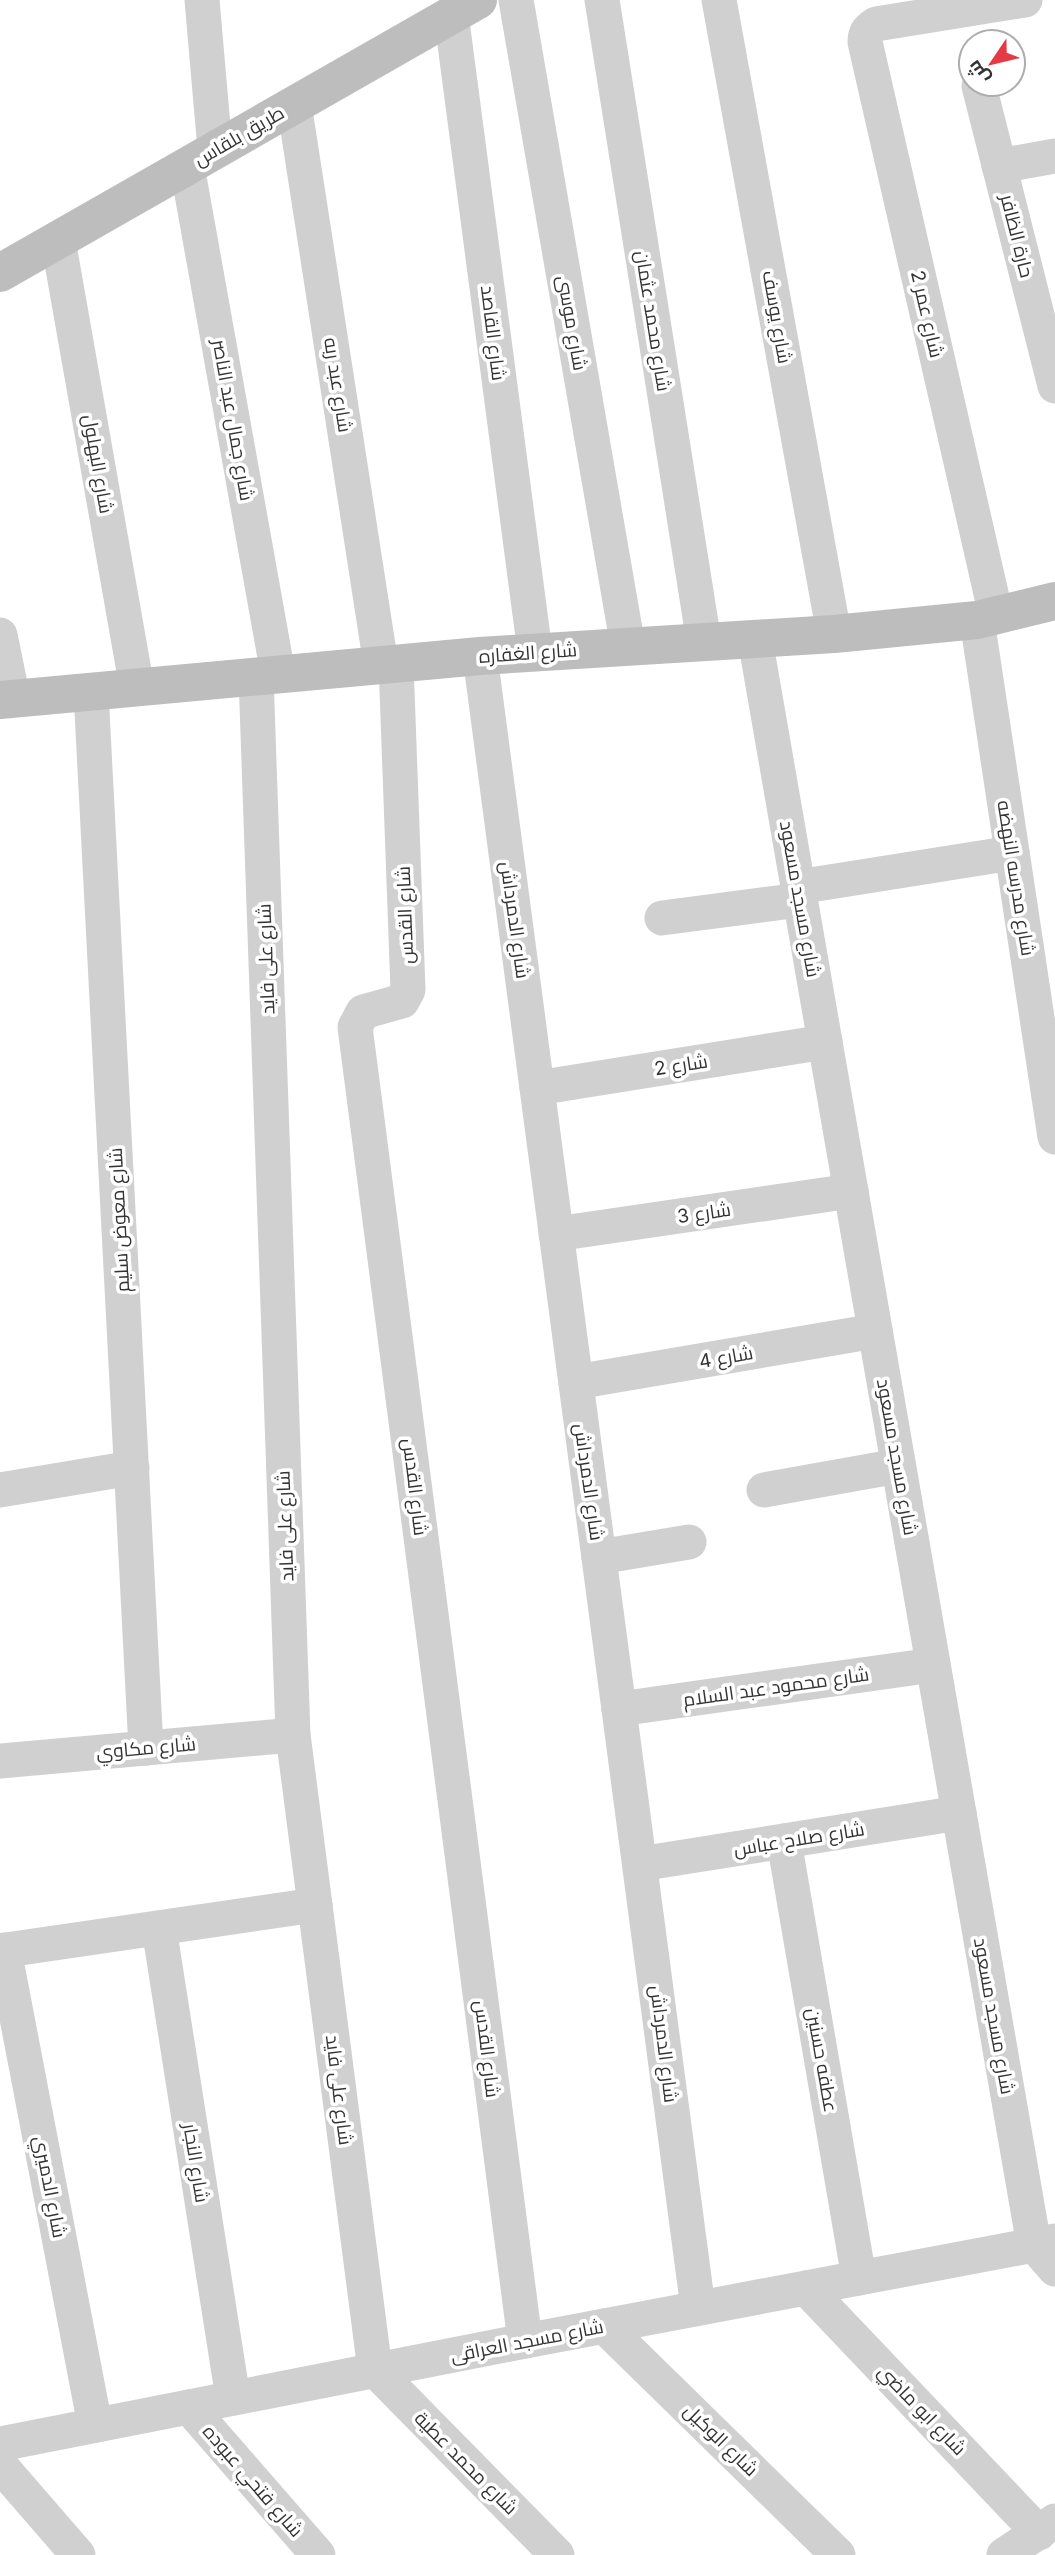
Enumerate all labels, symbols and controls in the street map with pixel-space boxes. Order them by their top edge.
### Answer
north arrow [957,28,1027,98]
text: ش [962,56,995,89]
street label: طريق بلقاس [190,101,289,172]
street label: حارة الظافر [995,191,1038,280]
street label: شارع محمد عثمان [629,249,675,393]
street label: شارع عمر 2 [904,268,948,360]
street label: شارع يوسف [756,269,796,366]
street label: شارع موسى [550,274,592,373]
street label: شارع القاصد [474,284,510,382]
street label: شارع جمال عبد الناصر [205,336,259,503]
street label: شارع عبد ربه [317,336,357,434]
street label: شارع البهلول [76,413,118,516]
street label: شارع الغفاره [478,638,578,670]
street label: شارع مدرسه النهضه [990,799,1040,958]
street label: شارع مسجد مسعود [773,819,825,979]
street label: شارع الدمرداش [493,860,535,980]
street label: شارع القدس [392,866,420,964]
street label: شارع على فايد [253,903,281,1015]
street label: شارع 2 [653,1049,710,1083]
street label: شارع معوض سليم [104,1147,136,1293]
street label: شارع 3 [676,1198,733,1230]
street label: شارع 4 [697,1341,755,1375]
street label: شارع مسجد مسعود [870,1377,922,1537]
street label: شارع الدمرداش [567,1422,609,1542]
street label: شارع القدس [396,1437,432,1537]
street label: شارع على فايد [272,1470,300,1582]
street label: شارع محمود عبد السلام [681,1663,871,1713]
street label: شارع مكاوي [95,1732,197,1767]
street label: شارع صلاح عباس [732,1817,866,1863]
street label: شارع مسجد مسعود [967,1936,1019,2096]
street label: شارع الدمرداش [643,1984,683,2104]
street label: شارع القدس [468,1999,504,2099]
street label: عطفه حسنين [802,2006,842,2114]
street label: شارع على فايد [319,2033,357,2147]
street label: شارع النجار [176,2121,214,2205]
street label: شارع الدميري [26,2134,71,2240]
street label: شارع مسجد العراقى [449,2315,606,2369]
street label: شارع ابو ماضي [871,2360,971,2462]
street label: شارع الوكيل [678,2399,763,2482]
street label: شارع محمد عطية [408,2407,522,2521]
street label: شارع فتحي عبوده [196,2420,308,2544]

